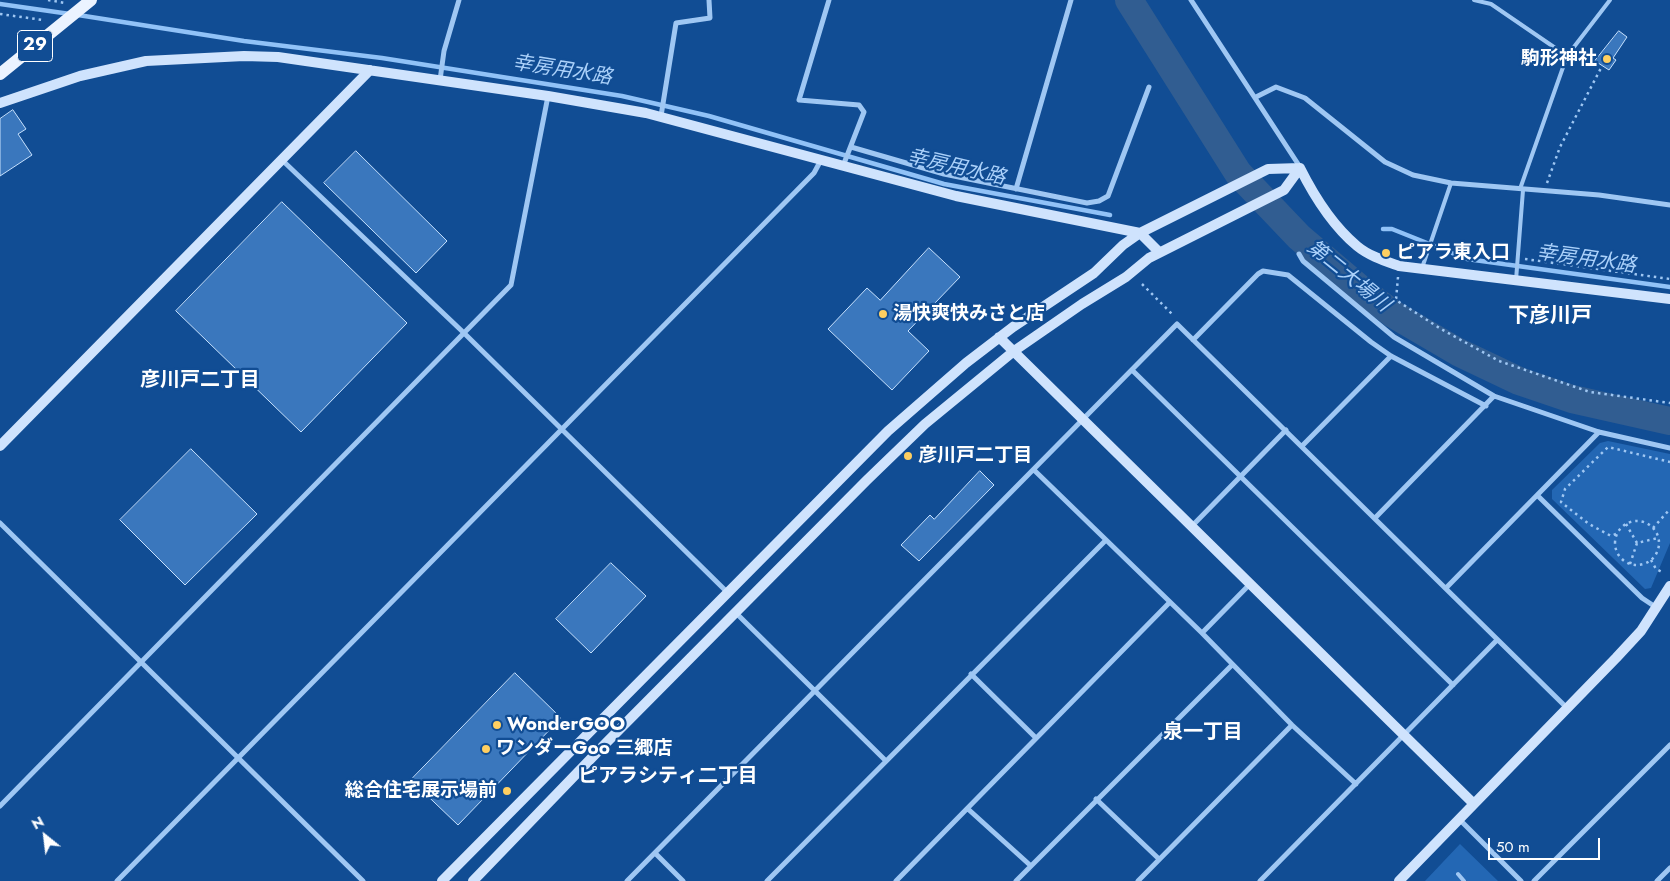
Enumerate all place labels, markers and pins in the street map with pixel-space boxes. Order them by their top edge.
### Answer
place label: 駒形神社 [1521,48,1597,70]
marker: 駒形神社 [1601,53,1613,65]
place label: ピアラ東入口 [1396,242,1510,264]
marker: ピアラ東入口 [1380,247,1392,259]
place label: 湯快爽快みさと店 [893,303,1045,325]
marker: 湯快爽快みさと店 [877,308,889,320]
place label: 彦川戸二丁目 [918,445,1032,467]
marker: 彦川戸二丁目 [902,450,914,462]
place label: WonderGOO [507,714,625,736]
marker: WonderGOO [491,719,503,731]
place label: ワンダーGoo 三郷店 [496,738,673,760]
marker: ワンダーGoo 三郷店 [480,743,492,755]
place label: 総合住宅展示場前 [345,780,497,802]
marker: 総合住宅展示場前 [501,785,513,797]

